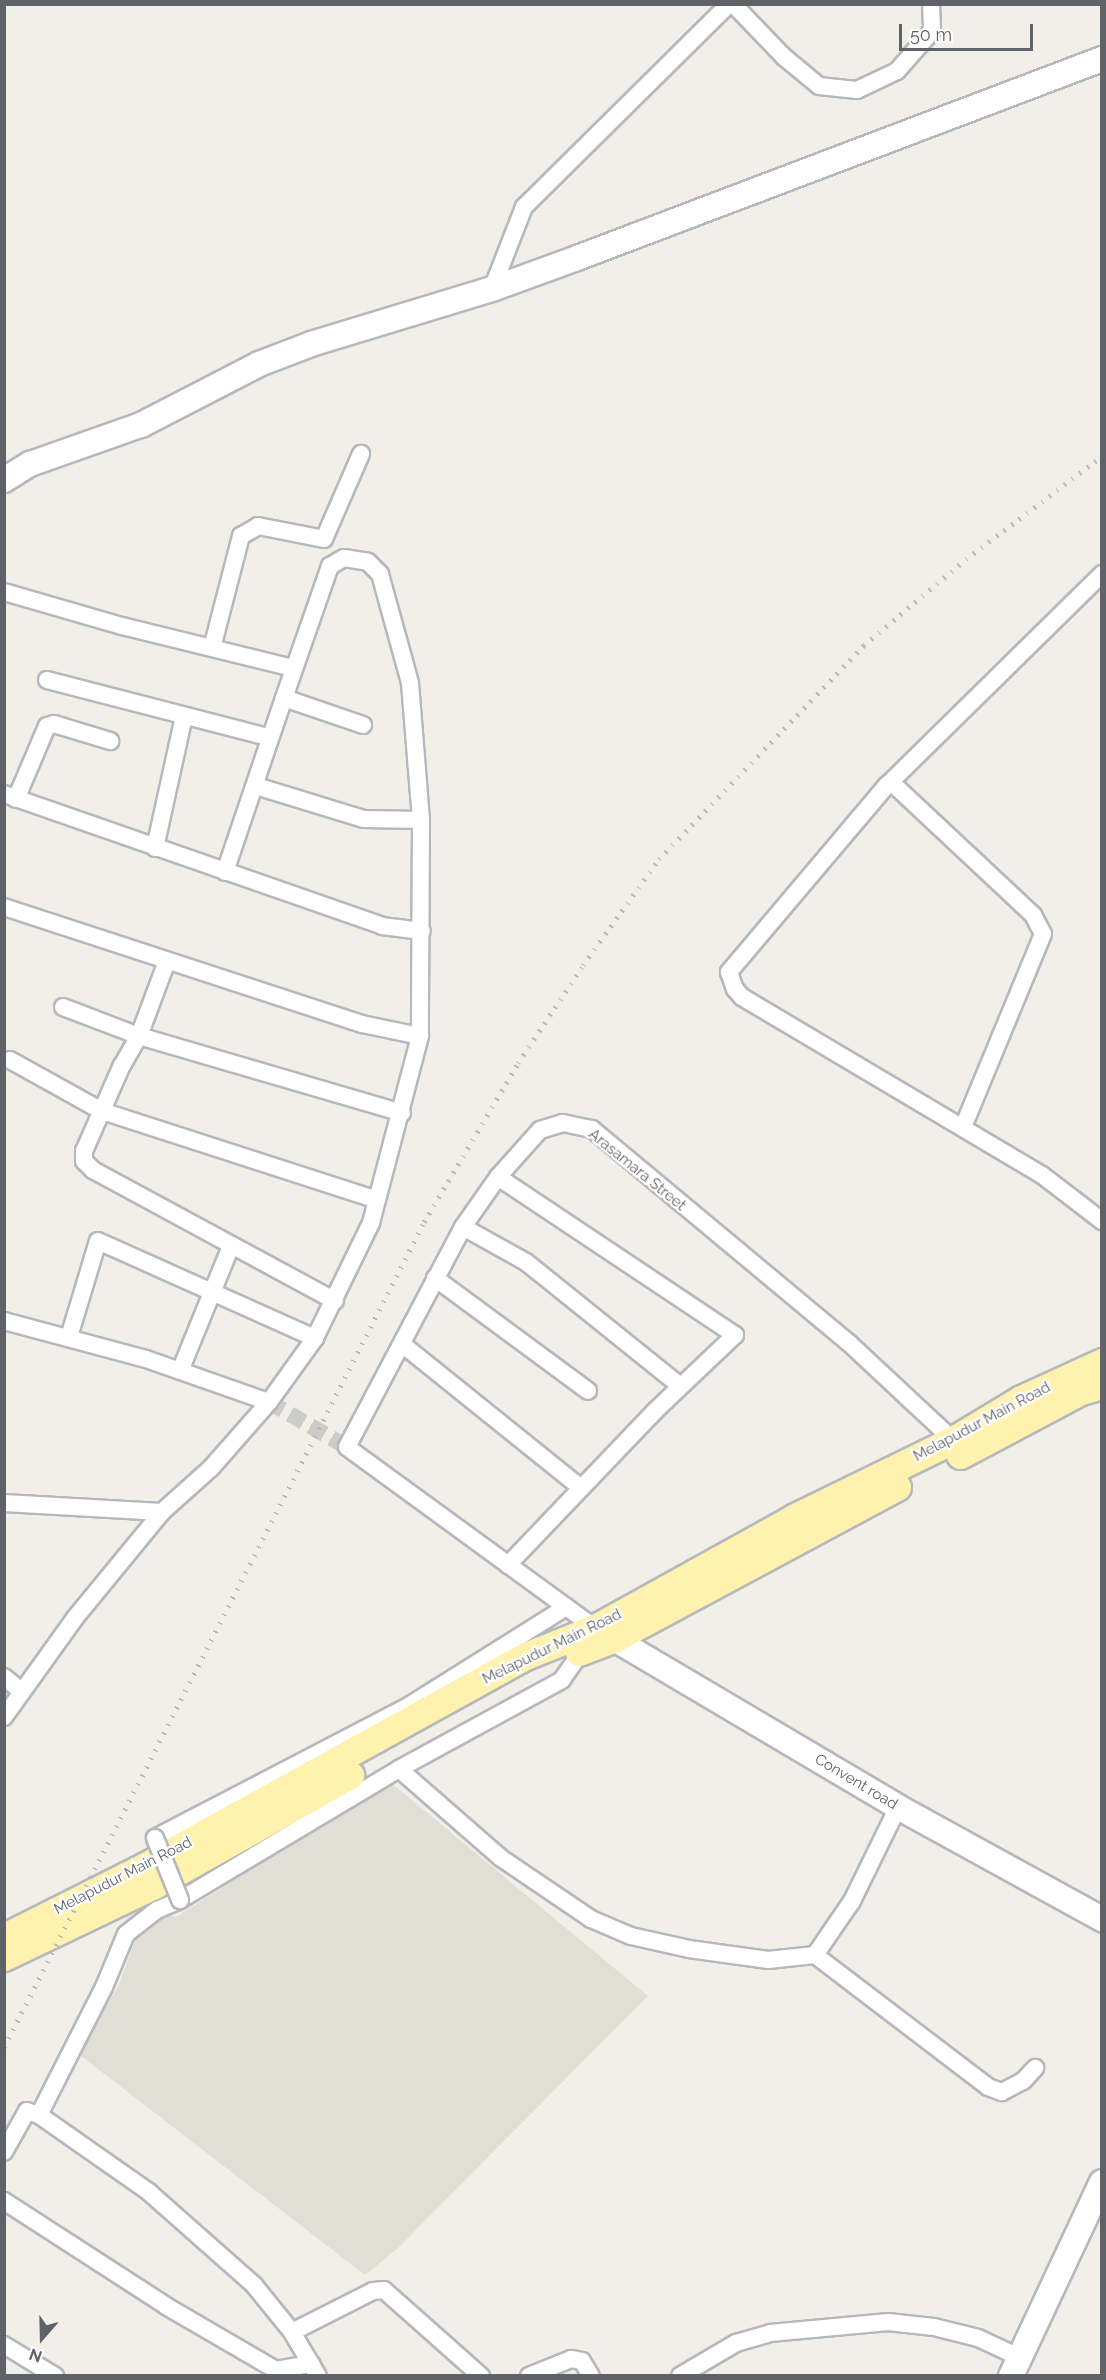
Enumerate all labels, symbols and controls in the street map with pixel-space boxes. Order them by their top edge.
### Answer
scale bar [902,12,1036,50]
text: 50 m [910,24,952,45]
street label: Arasamara Street [585,1125,689,1215]
street label: Melapudur Main Road [910,1378,1054,1466]
street label: Melapudur Main Road [479,1605,625,1689]
street label: Convent road [811,1750,901,1814]
street label: Melapudur Main Road [51,1833,195,1919]
north arrow [12,2308,72,2368]
text: N [27,2344,45,2366]

